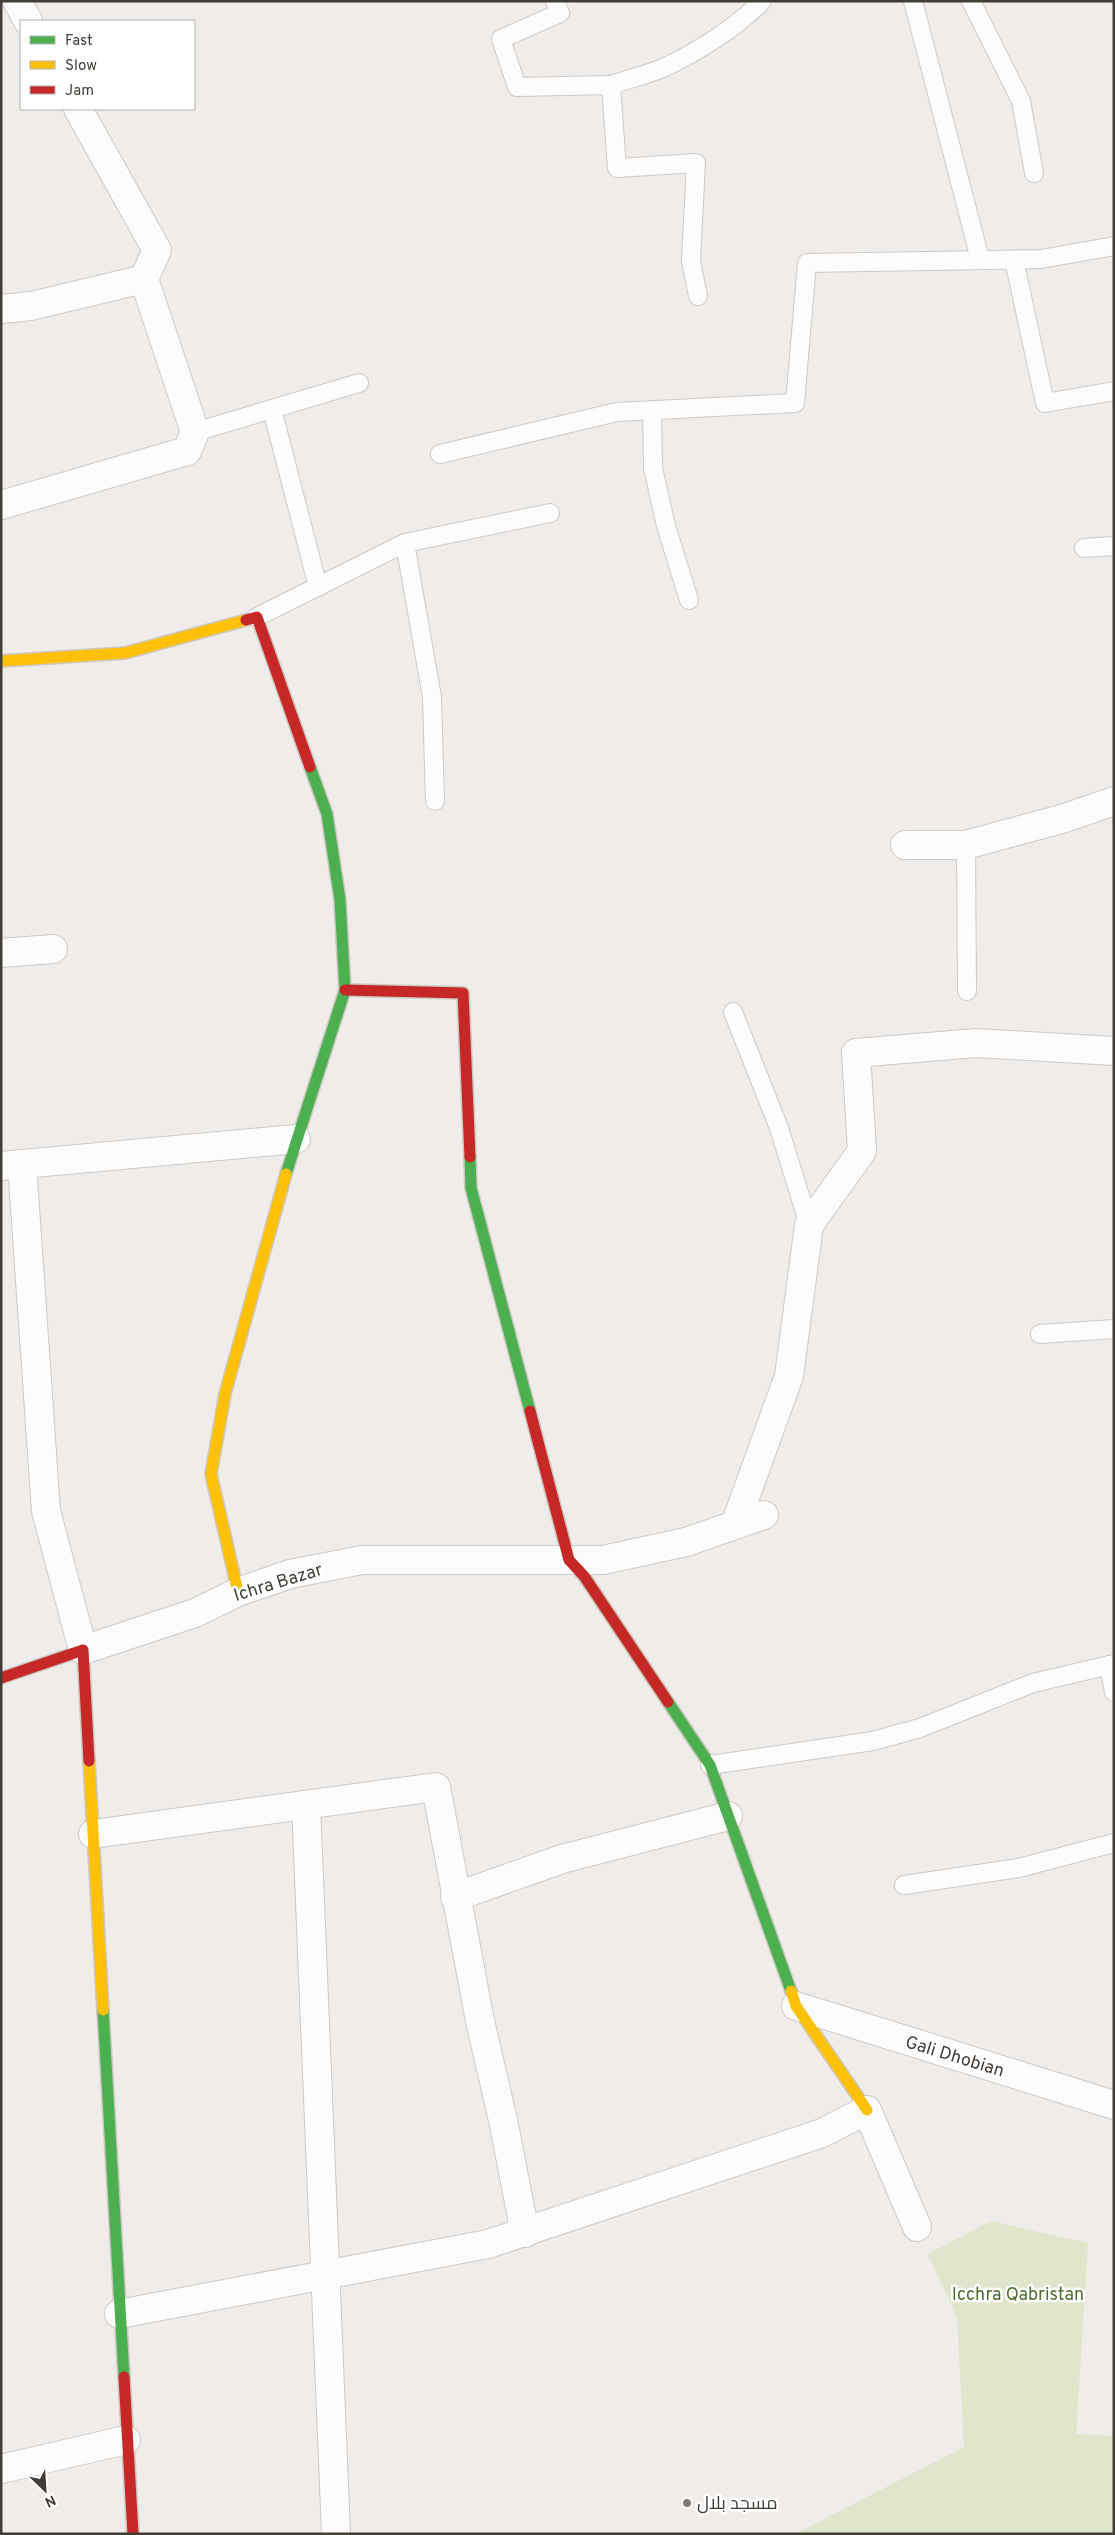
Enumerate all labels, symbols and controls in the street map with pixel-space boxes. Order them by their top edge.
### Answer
legend [20,20,195,110]
text: Fast [65,32,93,51]
text: Slow [65,57,97,76]
text: Jam [65,82,94,101]
street label: Ichra Bazar [231,1559,326,1608]
street label: Gali Dhobian [902,2031,1007,2083]
park label: Icchra Qabristan [952,2284,1084,2307]
north arrow [20,2465,70,2515]
text: N [42,2491,58,2510]
place label: مسجد بلال [697,2493,778,2516]
marker: مسجد بلال [681,2497,693,2509]

